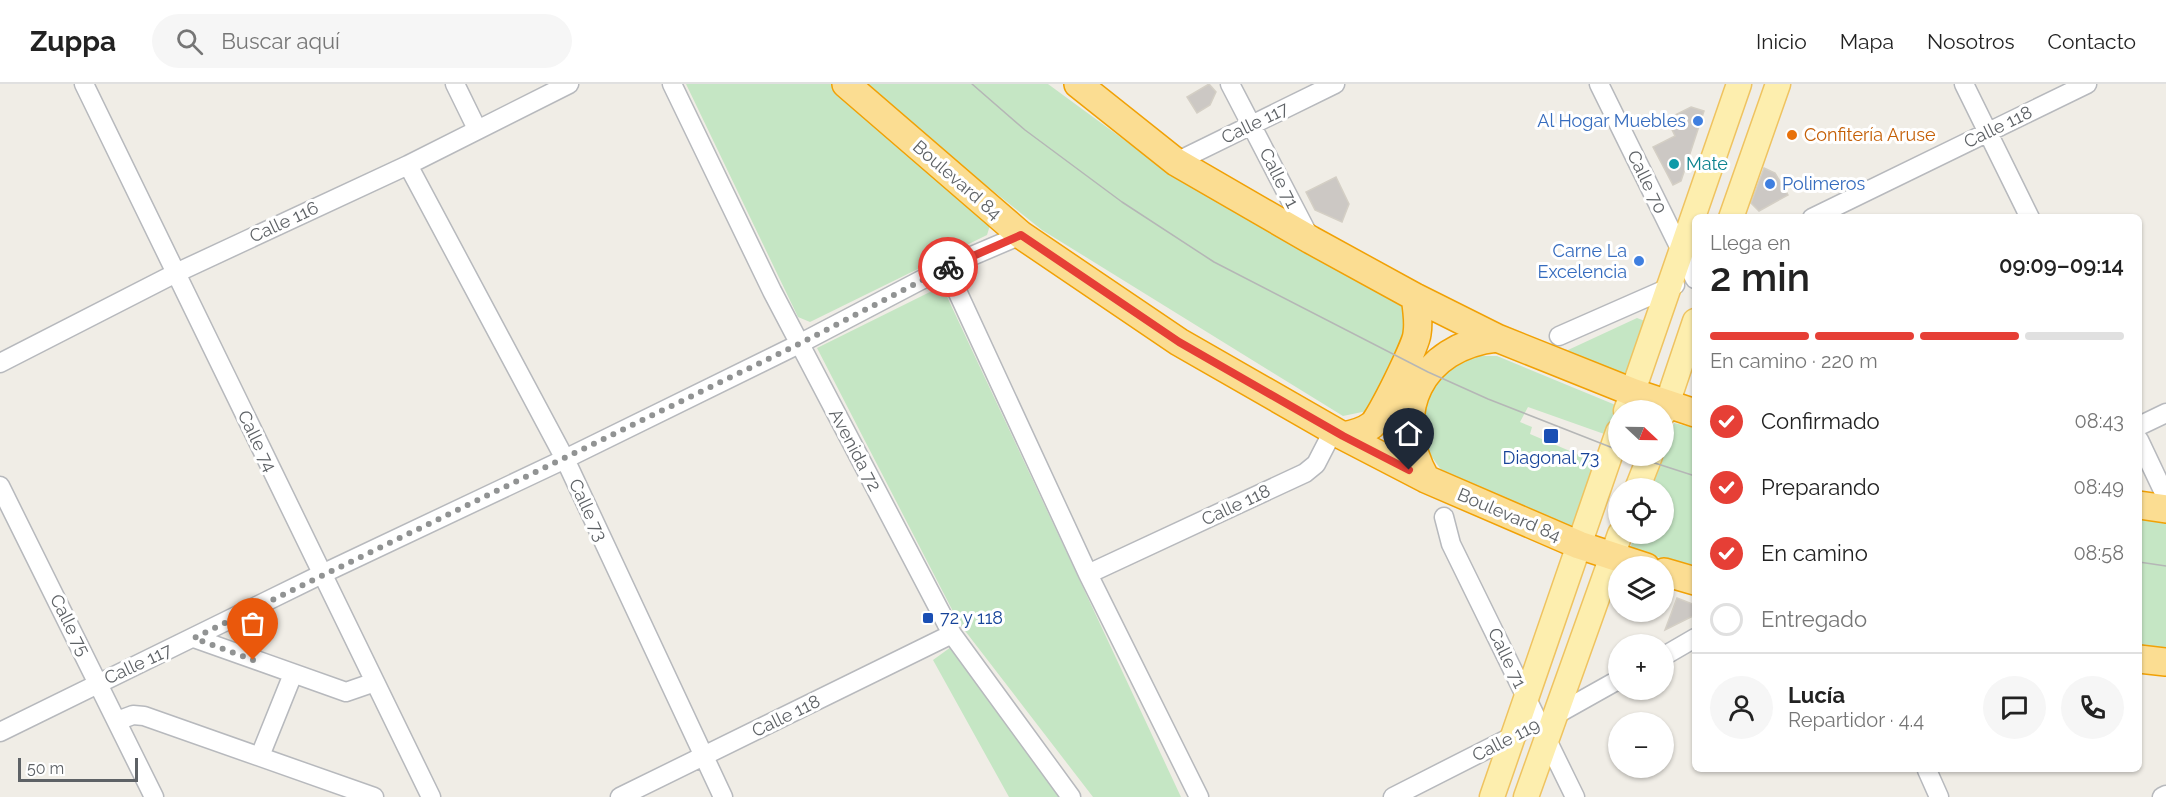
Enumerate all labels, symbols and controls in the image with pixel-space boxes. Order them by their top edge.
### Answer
search box [152,14,572,68]
text: Zuppa [30,25,116,58]
icon: search [173,25,206,58]
text: Buscar aquí [221,28,340,54]
text: Inicio [1756,29,1807,54]
text: Mapa [1840,29,1894,54]
text: Nosotros [1927,29,2015,54]
text: Contacto [2048,29,2136,54]
street label: Calle 117 [1218,97,1292,148]
street label: Calle 118 [1960,101,2035,152]
place label: Al Hogar Muebles [1537,110,1686,131]
marker: Al Hogar Muebles [1691,114,1705,128]
place label: Confitería Aruse [1804,124,1936,145]
marker: Confitería Aruse [1785,128,1799,142]
street label: Boulevard 84 [909,136,1006,224]
street label: Calle 71 [1255,144,1304,212]
street label: Calle 70 [1623,147,1672,217]
place label: Mate [1686,153,1728,174]
marker: Mate [1667,157,1681,171]
place label: Polimeros [1782,173,1865,194]
marker: Polimeros [1763,177,1777,191]
street label: Calle 116 [246,196,322,247]
text: Llega en [1710,231,1791,255]
courier [918,237,978,297]
place label: Carne La Excelencia [1537,240,1627,282]
icon: bike [932,251,965,284]
text: 09:09–09:14 [1999,252,2124,278]
marker: Carne La Excelencia [1632,254,1646,268]
text: 2 min [1710,254,1810,300]
text: En camino · 220 m [1710,349,1878,373]
north arrow [1608,400,1674,466]
map controls [1608,400,1674,778]
street label: Avenida 72 [825,405,886,495]
icon: check [1710,405,1743,438]
street label: Calle 74 [234,407,281,475]
pin [1383,408,1434,470]
text: Confirmado [1761,408,1880,434]
text: 08:43 [2075,409,2124,433]
icon: home [1392,417,1425,450]
marker: Diagonal 73 [1542,427,1560,445]
place label: Diagonal 73 [1503,447,1599,468]
icon: check [1710,471,1743,504]
text: Preparando [1761,474,1880,500]
street label: Calle 73 [565,475,612,544]
text: 08:49 [2074,475,2124,499]
button: locate [1608,478,1674,544]
street label: Calle 118 [1198,480,1273,530]
street label: Boulevard 84 [1454,483,1564,546]
icon: check [1710,537,1743,570]
text: En camino [1761,540,1868,566]
text: 08:58 [2073,541,2124,565]
button: layers [1608,556,1674,622]
street label: Calle 75 [46,590,95,659]
pin [227,598,278,660]
text: Entregado [1761,606,1867,632]
icon: bag [236,607,269,640]
place label: 72 y 118 [940,607,1003,628]
marker: 72 y 118 [921,611,935,625]
street label: Calle 71 [1484,624,1531,692]
button: + [1608,634,1674,700]
street label: Calle 117 [101,639,175,688]
button: person [1710,676,1773,739]
button: chat [1983,676,2046,739]
button: phone [2061,676,2124,739]
text: Lucía [1788,682,1845,708]
street label: Calle 118 [748,690,823,741]
text: Repartidor · 4.4 [1788,708,1924,732]
button: − [1608,712,1674,778]
street label: Calle 119 [1468,714,1543,765]
scale bar [18,755,138,782]
text: 50 m [27,759,64,778]

